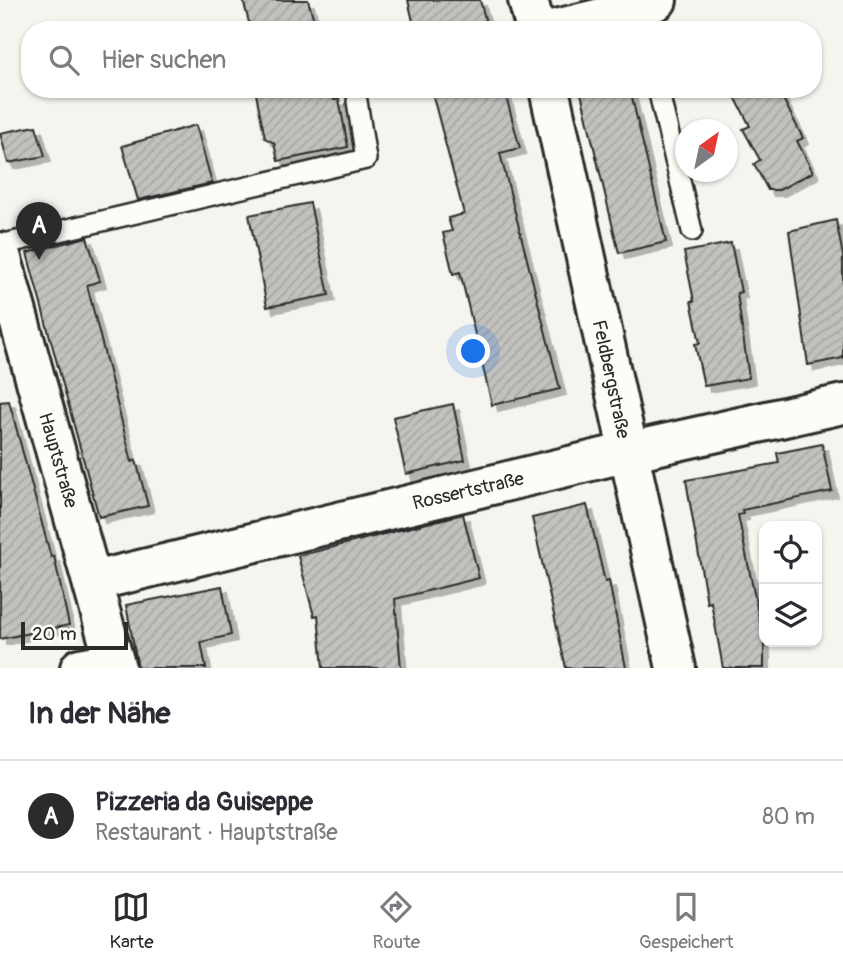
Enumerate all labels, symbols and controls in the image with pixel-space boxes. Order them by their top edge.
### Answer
search box [21,21,822,98]
icon: search [45,41,83,79]
text: Hier suchen [101,44,226,76]
north arrow [675,119,738,182]
pin: A [16,202,62,260]
street label: Feldbergstraße [587,318,635,441]
your location [456,334,490,368]
street label: Hauptstraße [33,410,83,511]
street label: Rossertstraße [410,466,527,515]
map controls [759,521,822,647]
button: locate [759,521,822,584]
button: layers [759,584,822,647]
scale bar [21,619,128,651]
text: 20 m [32,622,77,646]
text: In der Nähe [28,695,170,732]
text: Pizzeria da Guiseppe [95,786,313,818]
text: A [44,802,58,831]
text: 80 m [762,802,815,831]
text: Restaurant · Hauptstraße [95,818,338,847]
tab: Karte [109,888,154,954]
tab: Route [372,888,420,954]
tab: Gespeichert [639,888,734,954]

